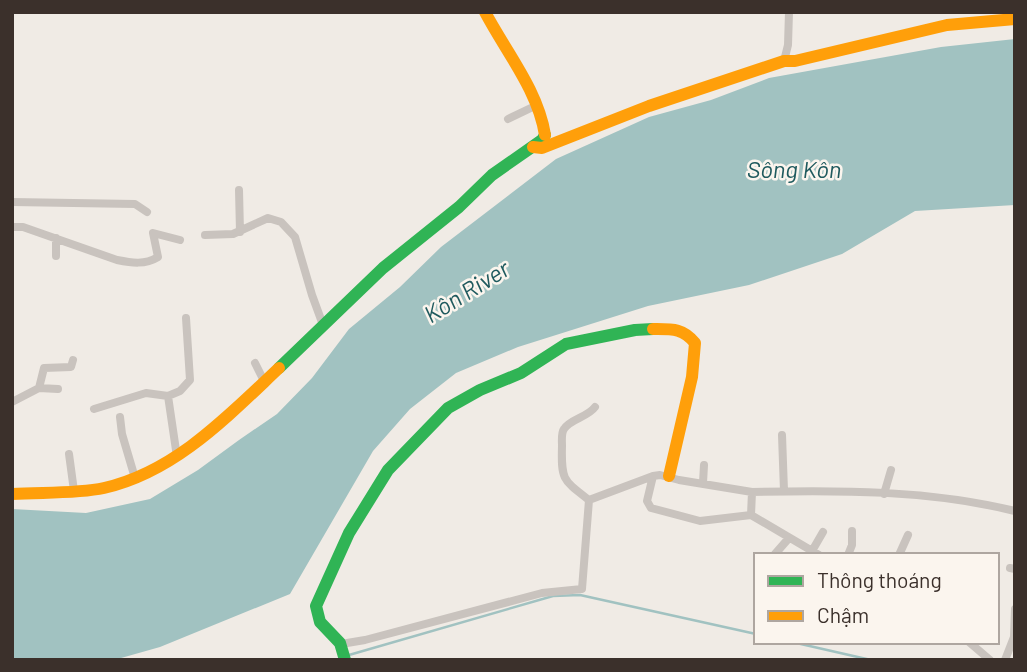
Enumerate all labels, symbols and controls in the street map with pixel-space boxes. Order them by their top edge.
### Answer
water label: Sông Kôn [747,154,841,183]
water label: Kôn River [418,252,516,328]
legend [754,553,999,644]
text: Thông thoáng [817,567,942,592]
text: Chậm [817,602,869,627]

